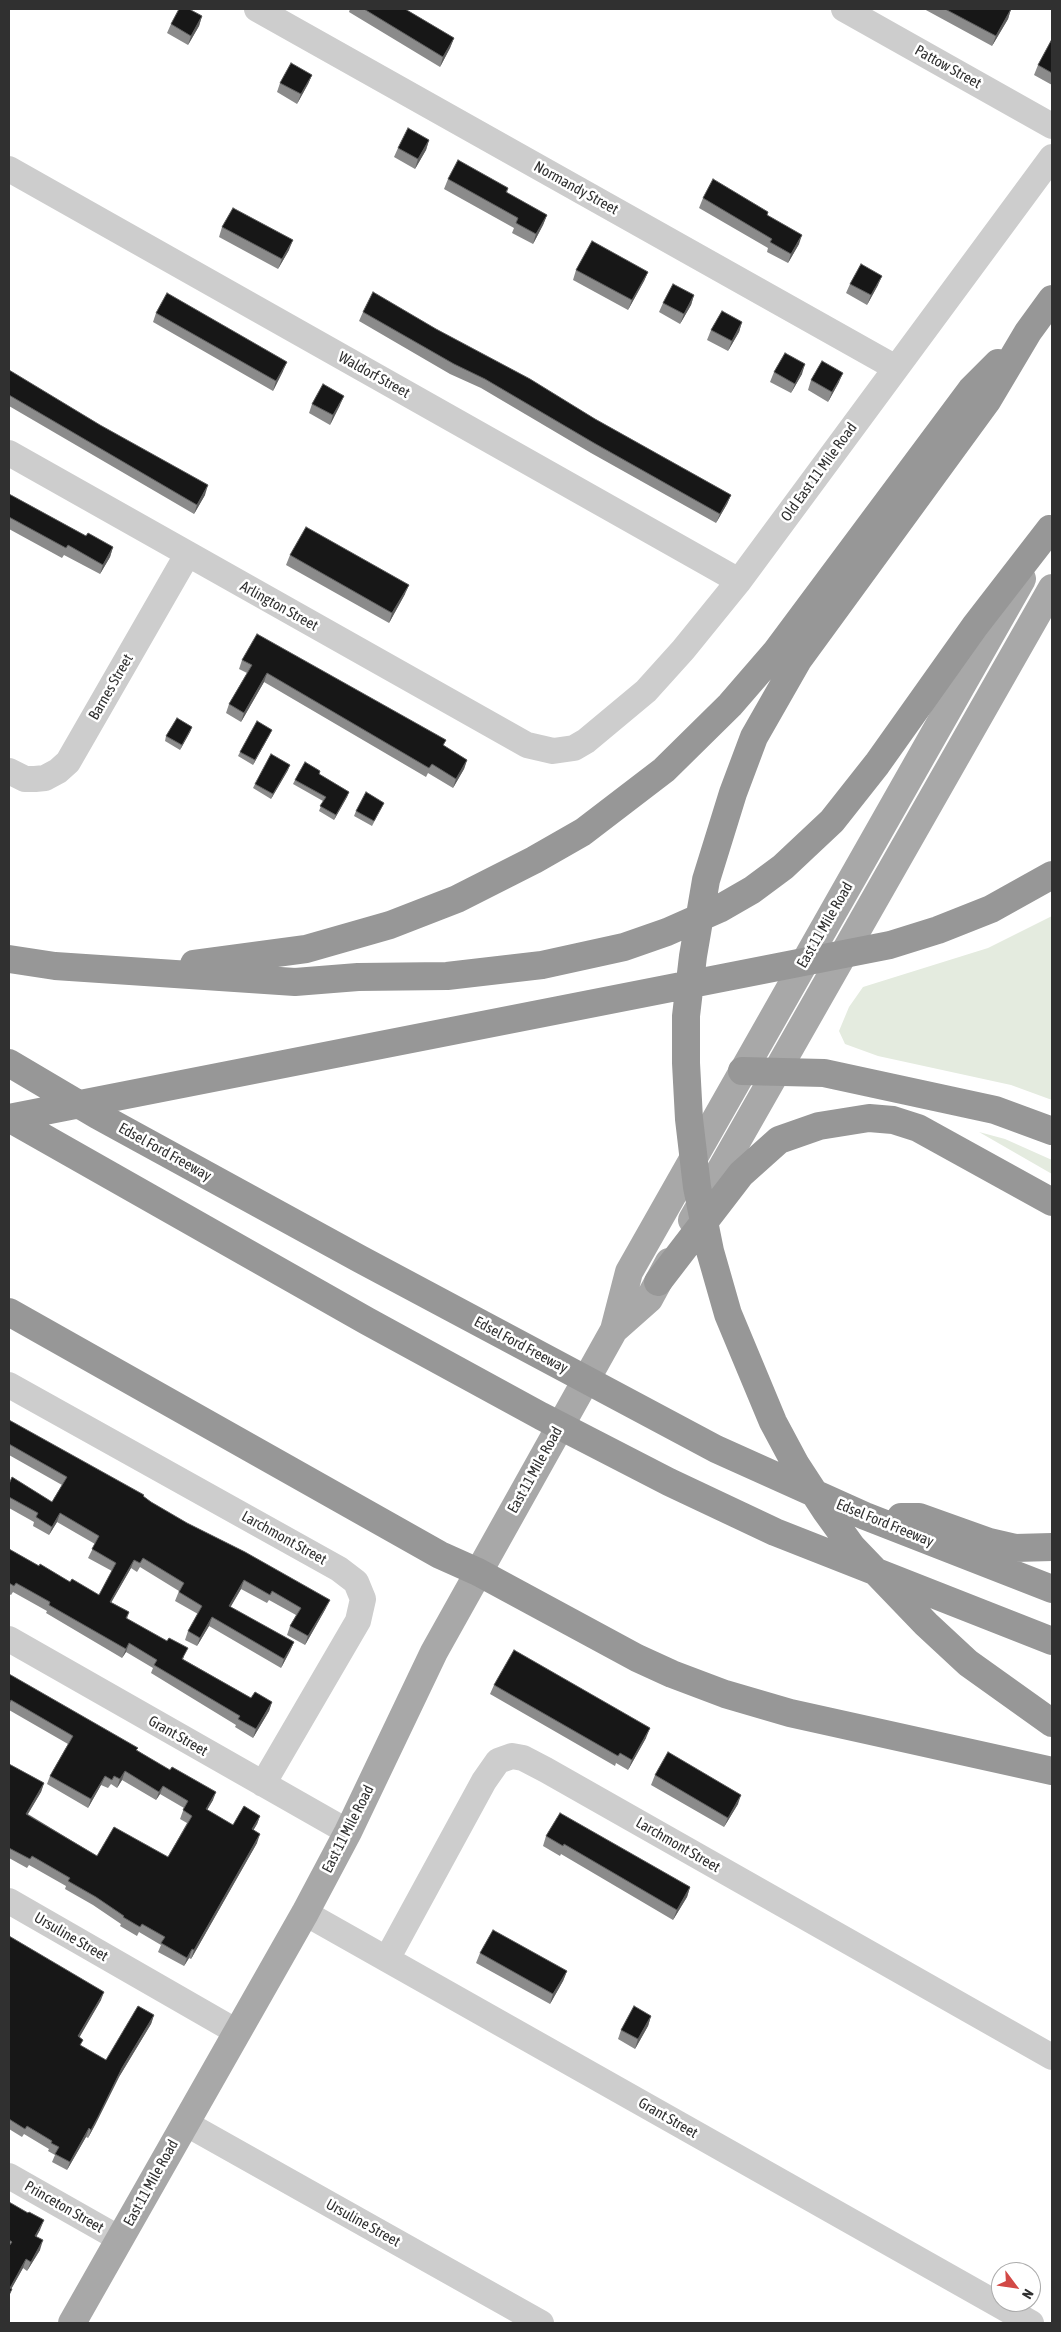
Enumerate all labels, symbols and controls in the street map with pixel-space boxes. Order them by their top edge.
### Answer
street label: Pattow Street [912,41,984,93]
street label: Normandy Street [531,157,621,219]
street label: Waldorf Street [335,348,413,402]
street label: Old East 11 Mile Road [777,419,861,525]
street label: Arlington Street [237,577,321,635]
street label: Barnes Street [85,651,137,723]
street label: East 11 Mile Road [793,879,857,971]
street label: Edsel Ford Freeway [115,1119,215,1185]
street label: Edsel Ford Freeway [471,1313,571,1377]
street label: East 11 Mile Road [504,1424,566,1516]
street label: Edsel Ford Freeway [834,1495,936,1551]
street label: Larchmont Street [238,1507,330,1569]
street label: Grant Street [145,1712,211,1760]
street label: East 11 Mile Road [318,1782,378,1876]
street label: Larchmont Street [633,1814,723,1876]
street label: Ursuline Street [31,1909,111,1965]
street label: Grant Street [635,2094,701,2142]
street label: East 11 Mile Road [120,2137,182,2229]
street label: Princeton Street [21,2177,107,2237]
street label: Ursuline Street [323,2195,403,2251]
north arrow [991,2262,1041,2312]
text: N [1019,2287,1037,2302]

